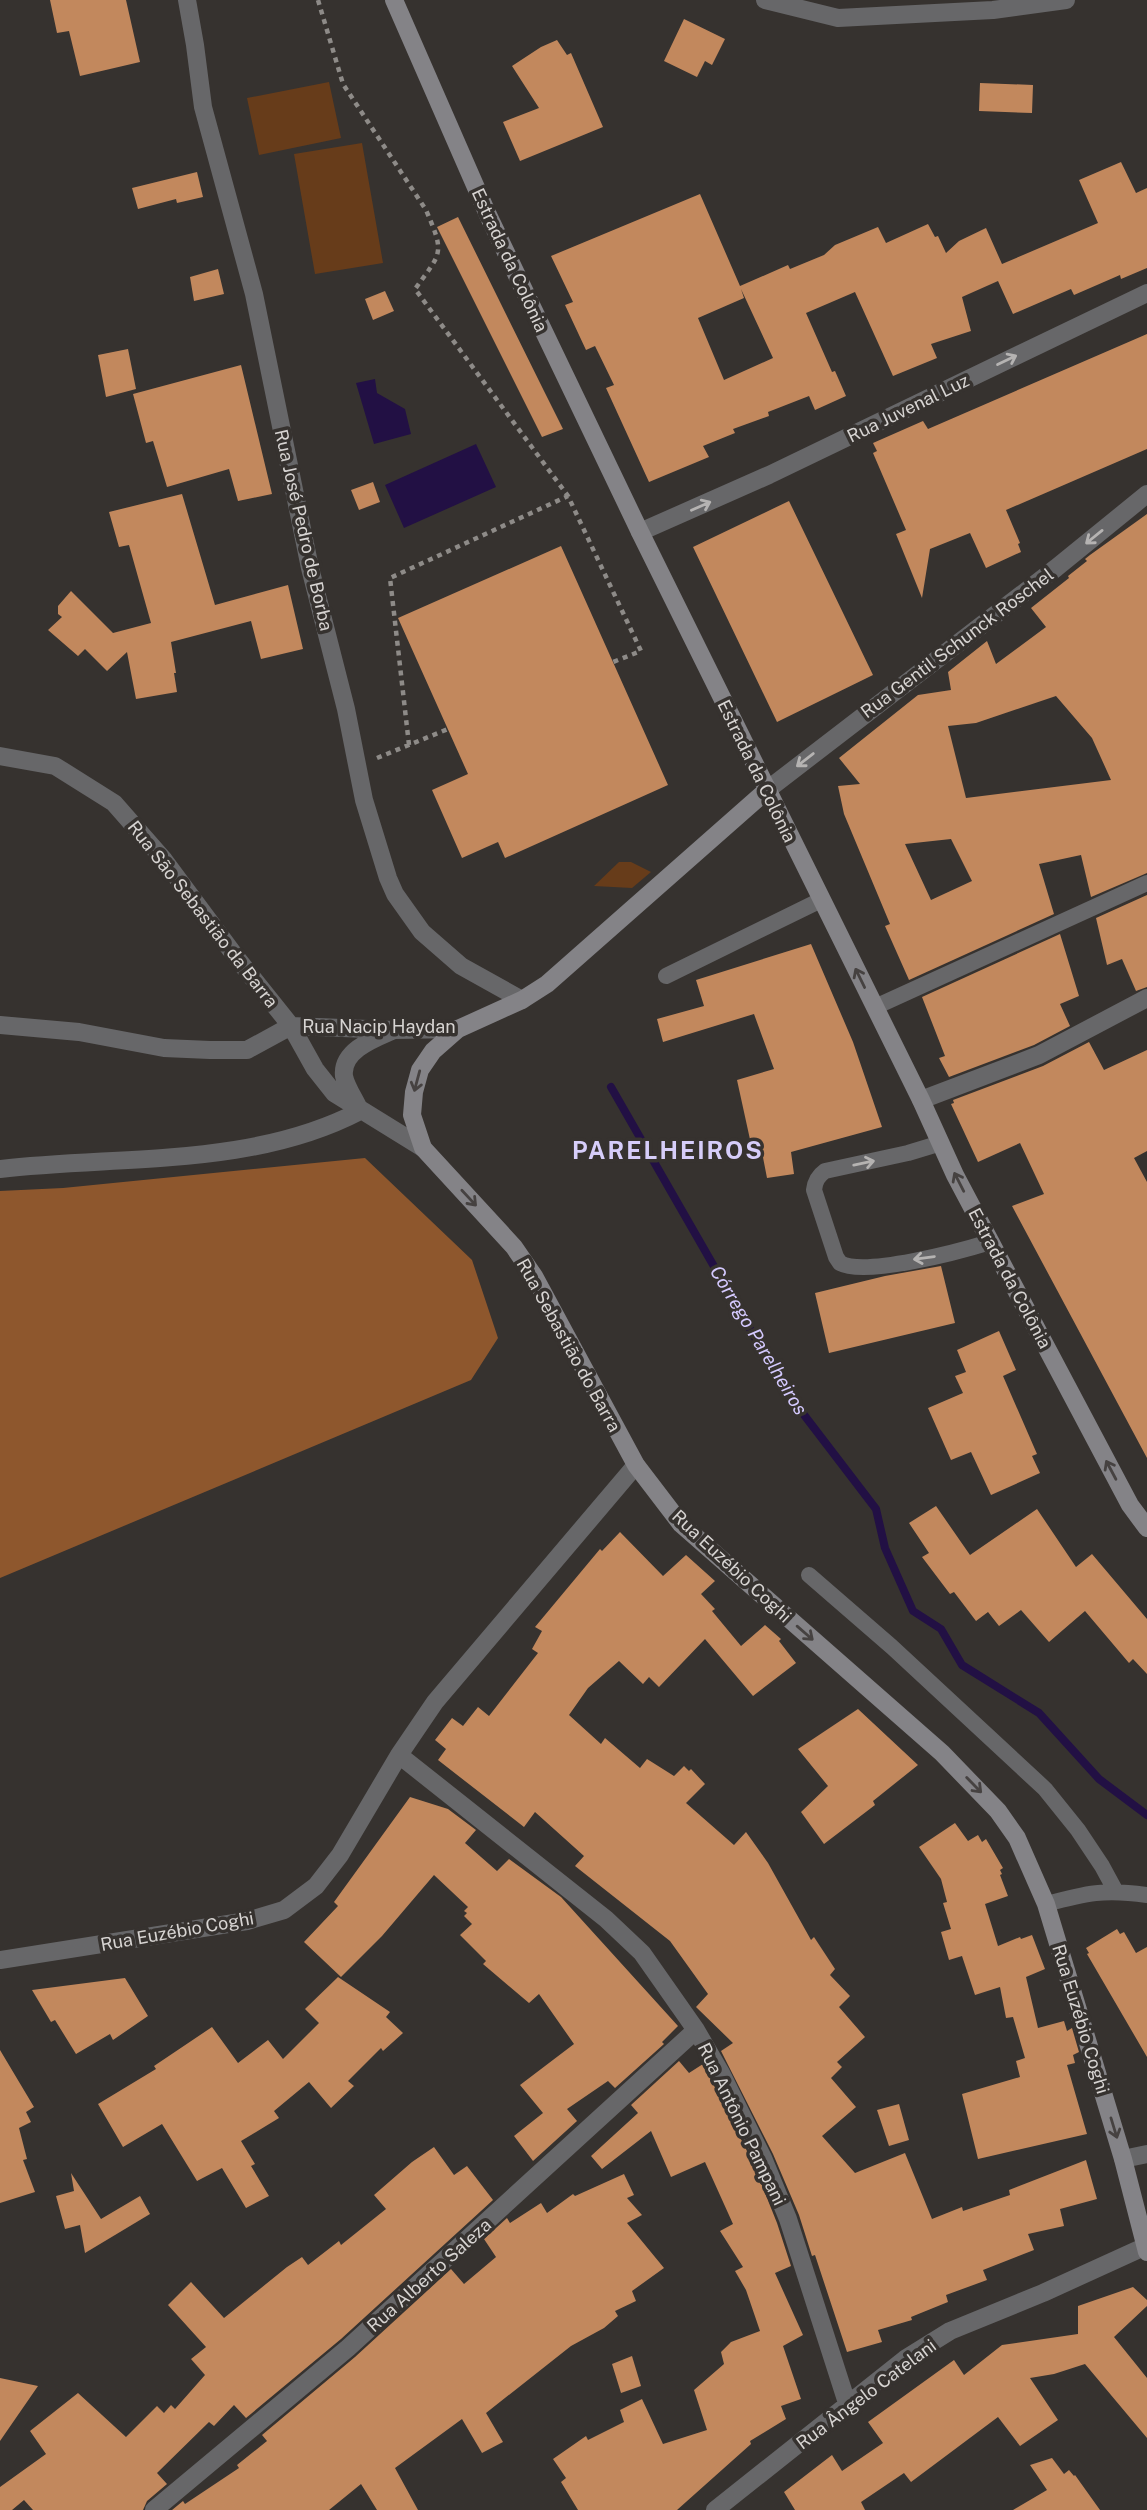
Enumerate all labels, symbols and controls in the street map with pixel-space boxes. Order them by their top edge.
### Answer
street label: Estrada da Colônia [468,185,552,335]
one-way arrow [996,353,1017,367]
street label: Rua Juvenal Luz [844,369,972,447]
street label: Rua José Pedro de Borba [271,427,337,633]
one-way arrow [690,499,711,512]
one-way arrow [1085,529,1104,544]
street label: Rua Gentil Schunck Roschel [857,564,1057,722]
street label: Estrada da Colônia [713,696,801,846]
one-way arrow [797,752,815,767]
street label: Rua São Sebastião da Barra [124,816,282,1012]
one-way arrow [852,968,866,989]
street label: Rua Nacip Haydan [302,1016,456,1037]
one-way arrow [410,1069,423,1092]
district label: PARELHEIROS [572,1136,764,1164]
one-way arrow [852,1155,875,1169]
one-way arrow [952,1172,966,1193]
one-way arrow [461,1189,478,1206]
street label: Estrada da Colônia [964,1204,1056,1352]
one-way arrow [913,1252,936,1265]
street label: Rua Sebastião do Barra [513,1255,625,1435]
water label: Córrego Parelheiros [706,1261,812,1419]
one-way arrow [1104,1460,1118,1481]
street label: Rua Euzébio Coghi [668,1505,796,1627]
one-way arrow [796,1625,813,1642]
one-way arrow [966,1776,983,1793]
street label: Rua Euzébio Coghi [99,1907,255,1955]
street label: Rua Euzébio Coghi [1048,1942,1114,2096]
street label: Rua Antônio Pampani [694,2039,790,2209]
one-way arrow [1108,2117,1121,2139]
street label: Rua Alberto Saleza [363,2214,495,2336]
street label: Rua Ângelo Catelani [792,2335,940,2453]

